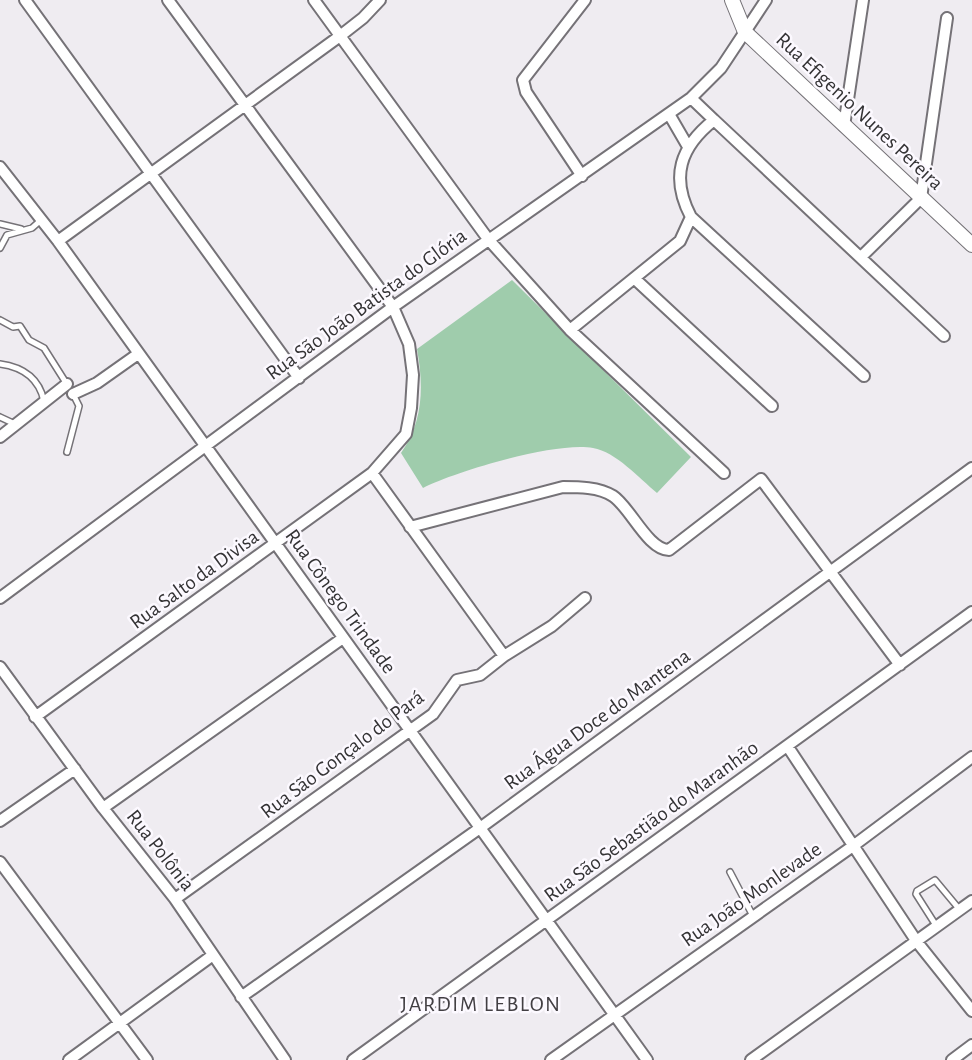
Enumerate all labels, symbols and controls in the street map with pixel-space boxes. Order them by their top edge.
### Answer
street label: Rua Efigenio Nunes Pereira [772,29,947,194]
street label: Rua São João Batista do Glória [262,225,471,384]
street label: Rua Cônego Trindade [281,525,400,677]
street label: Rua Salto da Divisa [126,526,263,633]
street label: Rua Água Doce do Mantena [499,643,694,794]
street label: Rua São Gonçalo do Pará [257,686,428,823]
street label: Rua São Sebastião do Maranhão [540,737,762,906]
street label: Rua Polônia [123,806,199,895]
street label: Rua João Monlevade [677,838,825,951]
district label: JARDIM LEBLON [400,993,562,1015]

